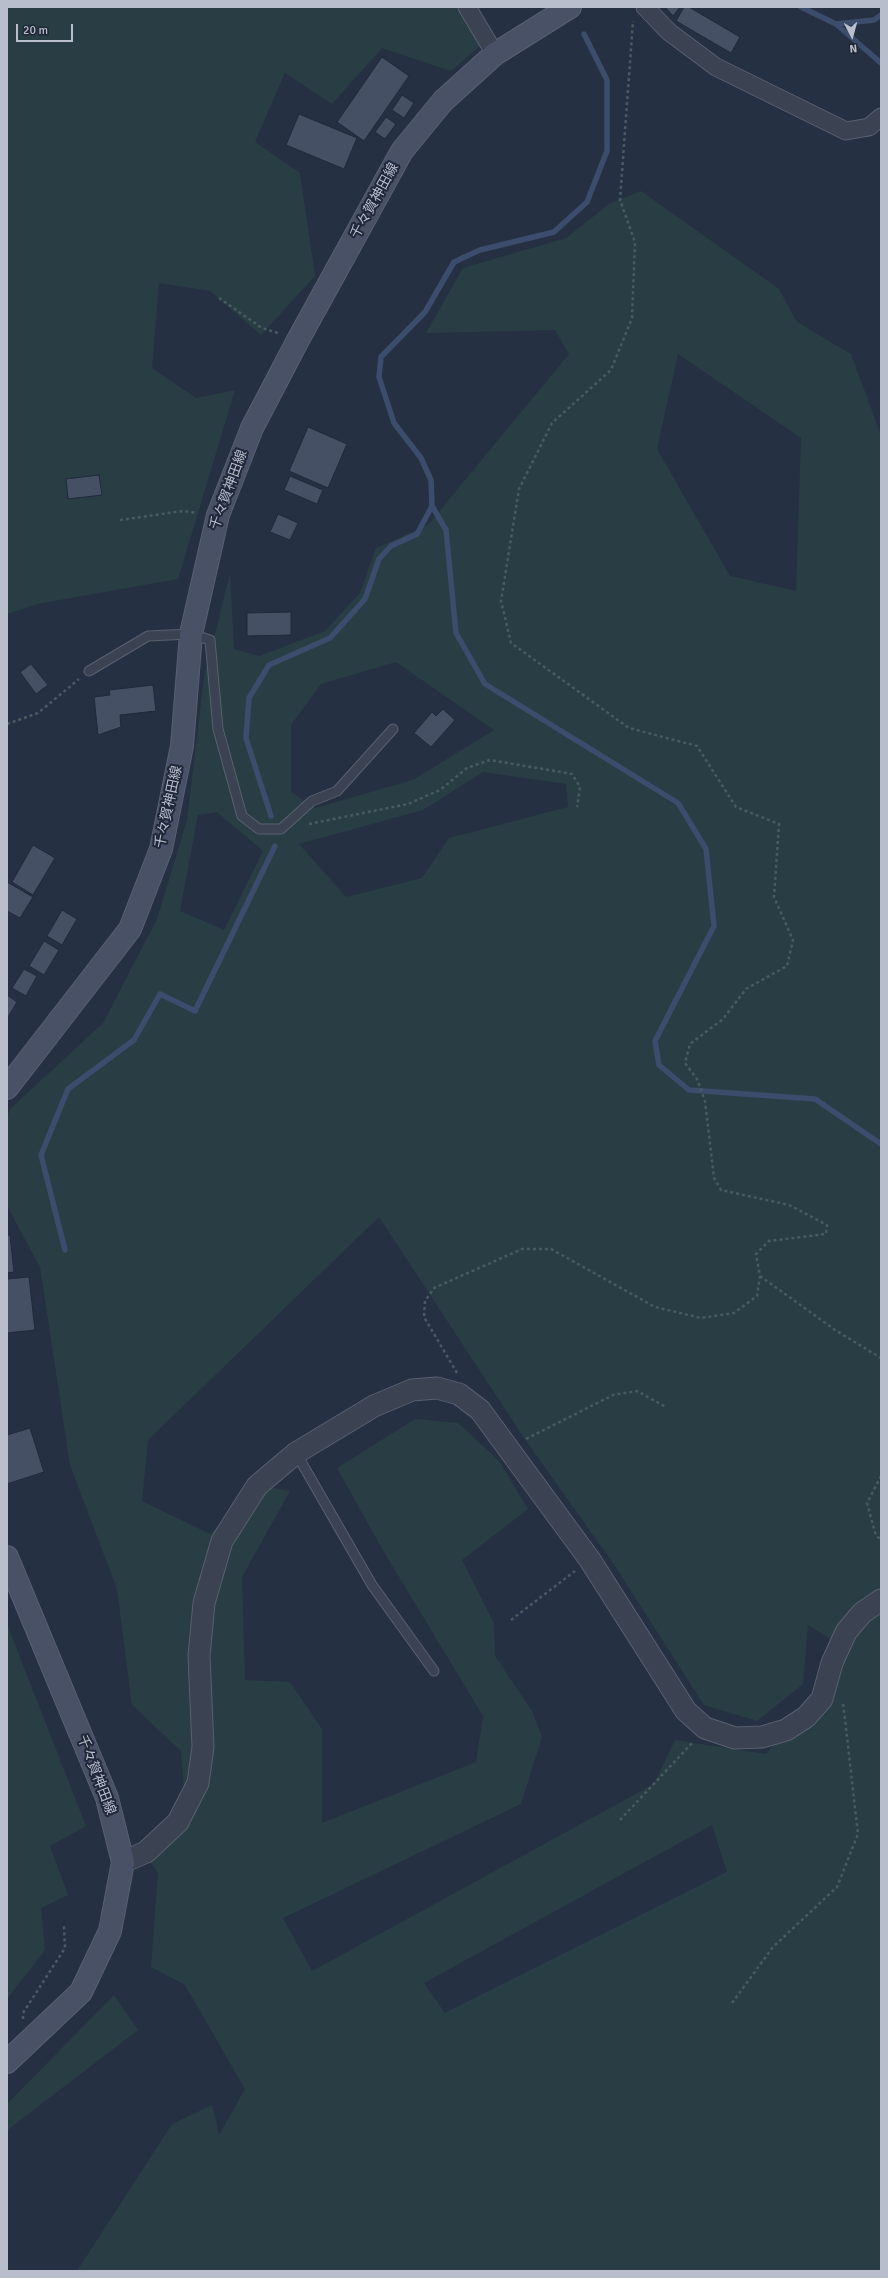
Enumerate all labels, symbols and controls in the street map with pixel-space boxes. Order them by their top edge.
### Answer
scale bar [18,16,75,42]
north arrow [832,16,872,56]
text: 20 m [23,23,48,38]
text: N [849,42,858,55]
street label: 千々賀神田線 [347,160,403,242]
street label: 千々賀神田線 [207,448,251,532]
street label: 千々賀神田線 [152,764,186,850]
street label: 千々賀神田線 [73,1733,119,1817]

